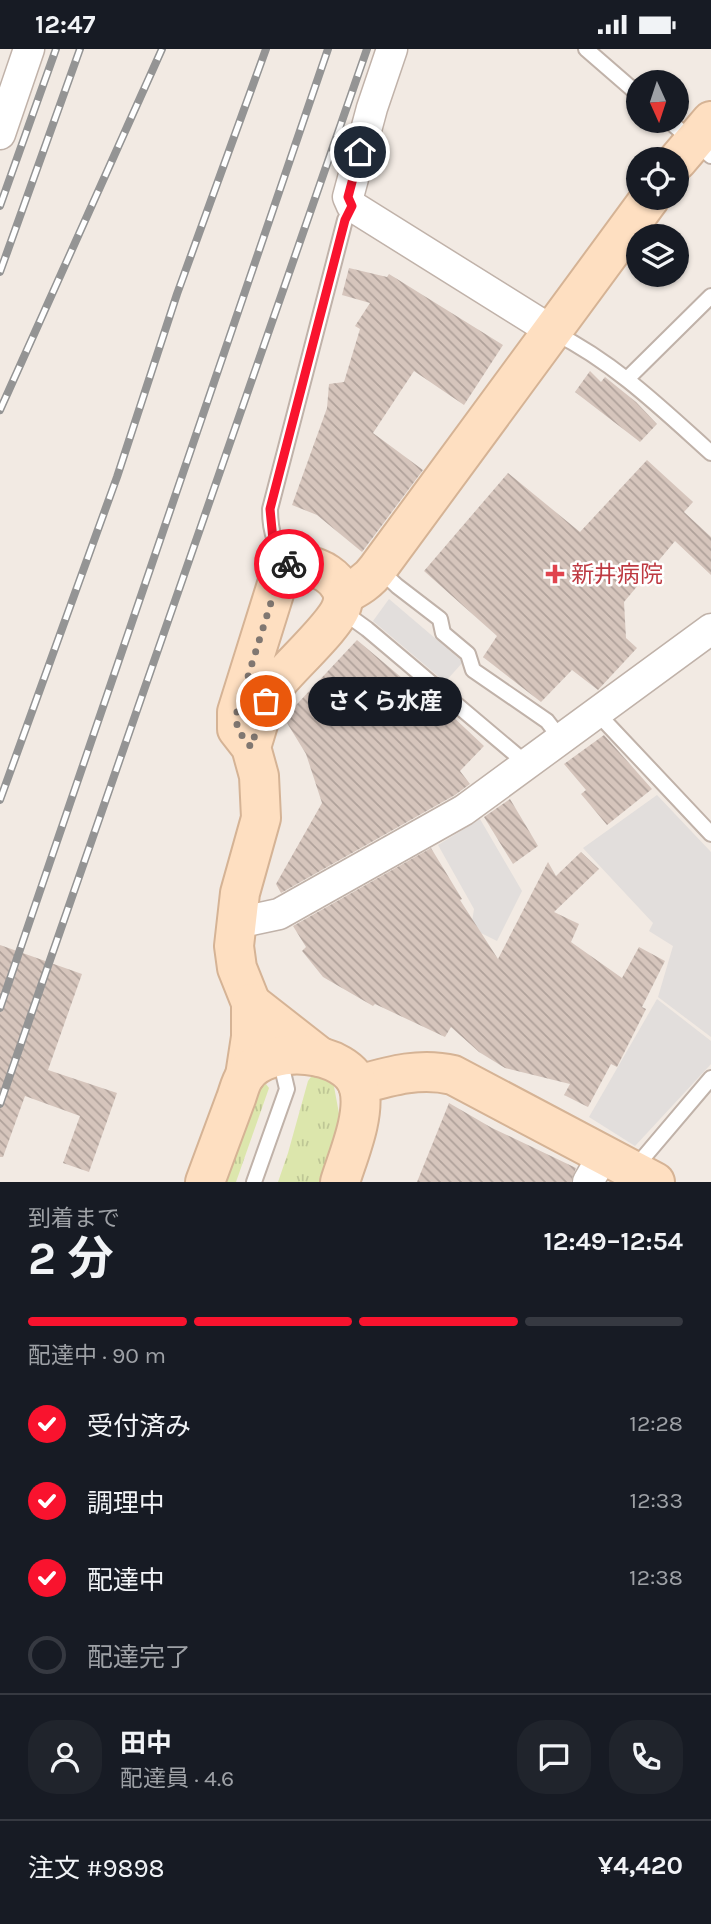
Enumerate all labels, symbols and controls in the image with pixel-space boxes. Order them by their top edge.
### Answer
text: 12:47 [35,9,95,40]
north arrow [626,70,690,133]
map controls [626,70,689,287]
pin [330,122,390,182]
icon: home [341,133,379,171]
button: locate [626,147,689,210]
button: layers [626,224,689,287]
courier [254,529,324,599]
icon: bike [270,545,308,583]
place label: 新井病院 [571,561,663,588]
marker: 新井病院 [545,564,565,584]
pin [236,671,296,731]
callout: さくら水産 [308,677,462,725]
icon: bag [247,682,285,720]
text: さくら水産 [328,688,443,715]
text: 到着まで [28,1205,120,1232]
text: 12:49–12:54 [543,1226,683,1257]
text: 2 分 [28,1232,113,1286]
text: 配達中 · 90 m [28,1342,166,1369]
icon: check [28,1405,66,1443]
text: 12:28 [629,1410,683,1437]
text: 受付済み [87,1411,191,1442]
icon: check [28,1482,66,1520]
text: 12:33 [630,1487,683,1514]
text: 調理中 [87,1488,165,1519]
icon: check [28,1559,66,1597]
text: 12:38 [629,1564,683,1591]
text: 配達中 [87,1565,165,1596]
text: 配達完了 [87,1642,191,1673]
button: person [28,1720,102,1794]
button: chat [517,1720,591,1794]
button: phone [609,1720,683,1794]
text: 田中 [120,1728,172,1759]
text: 配達員 · 4.6 [120,1765,234,1792]
text: ¥4,420 [598,1850,683,1881]
text: 注文 #9898 [28,1853,165,1884]

